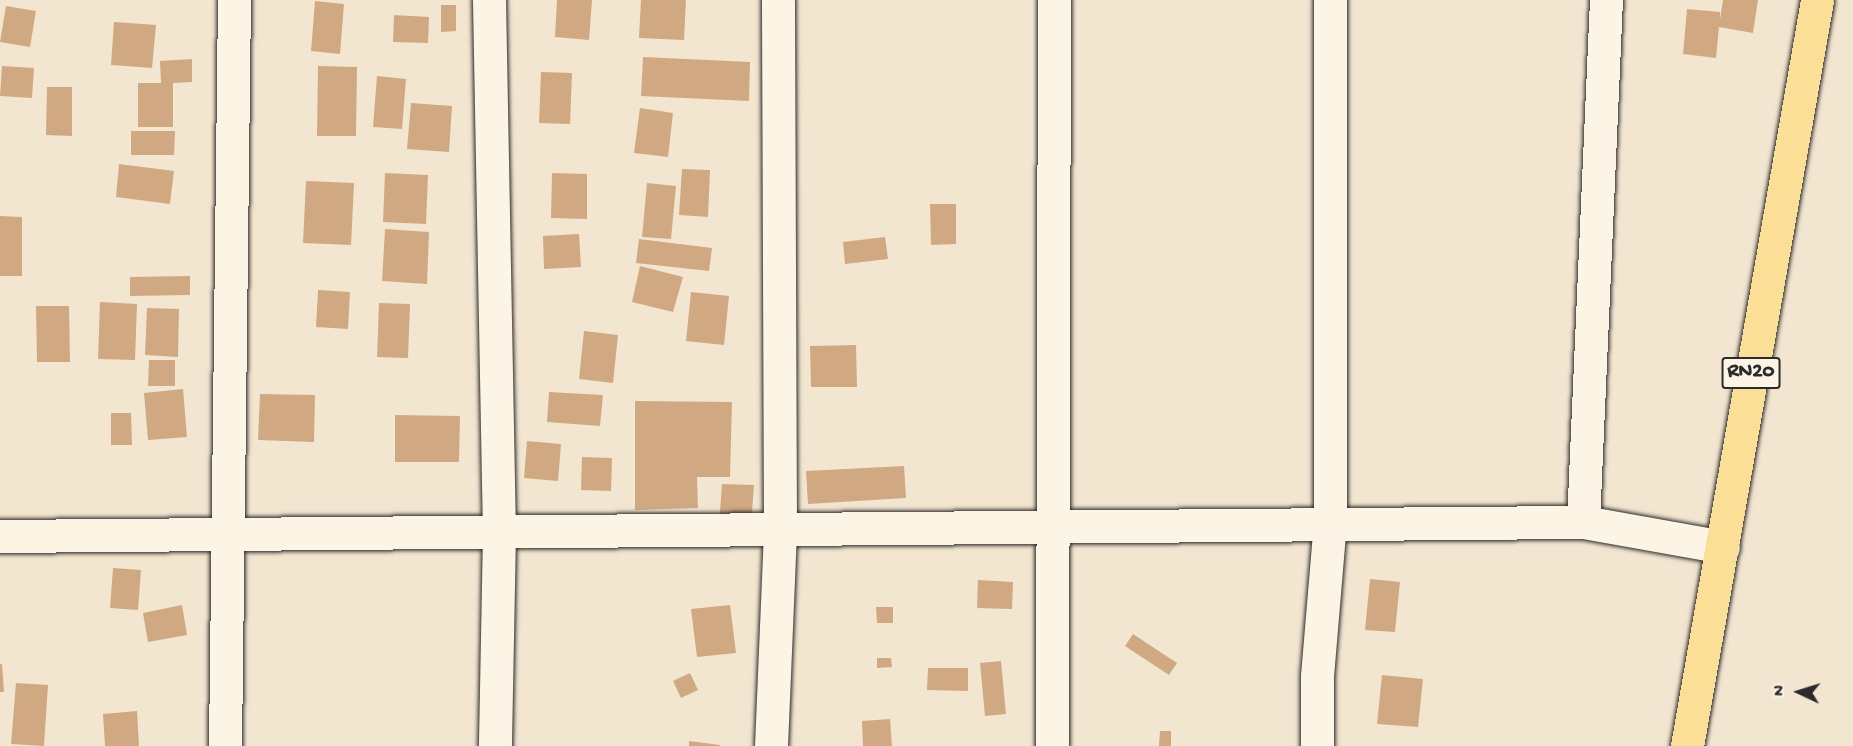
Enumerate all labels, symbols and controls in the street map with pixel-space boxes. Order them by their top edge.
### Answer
road number: RN20 [1721,355,1781,391]
north arrow [1769,662,1829,722]
text: N [1771,685,1790,697]

